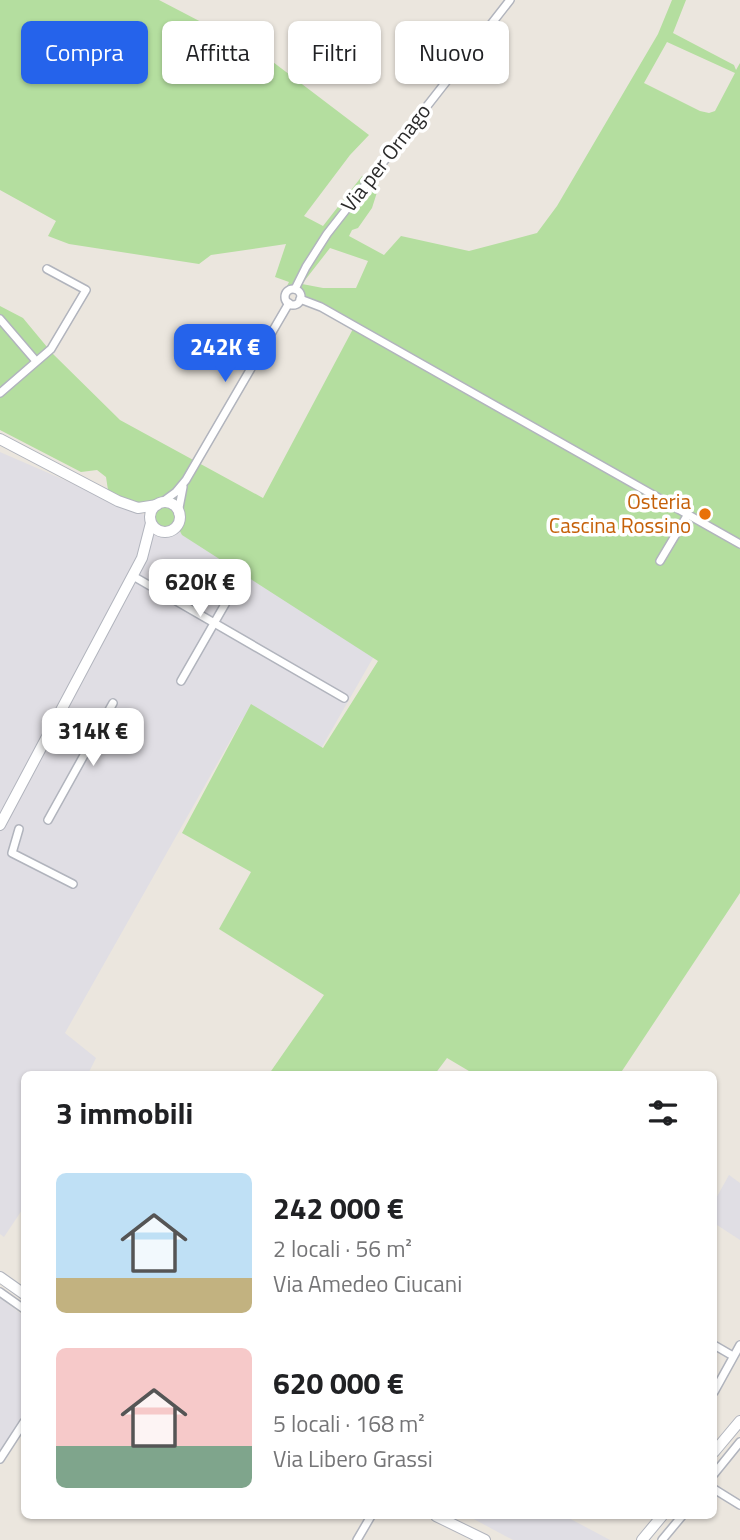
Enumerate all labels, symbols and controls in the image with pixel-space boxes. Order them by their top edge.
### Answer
chip: Compra [21,21,148,84]
chip: Affitta [162,21,274,84]
chip: Filtri [288,21,381,84]
chip: Nuovo [395,21,509,84]
street label: Via per Ornago [332,96,438,219]
pin: 242K € [168,324,282,384]
text: 242K € [190,329,260,364]
place label: Osteria Cascina Rossino [549,485,691,541]
marker: Osteria Cascina Rossino [697,506,713,522]
pin: 620K € [143,560,257,619]
text: 620K € [165,564,235,599]
pin: 314K € [36,708,150,768]
text: 314K € [58,713,128,748]
text: 3 immobili [56,1090,193,1136]
icon: filters [644,1094,682,1132]
text: 242 000 € [273,1185,404,1231]
icon: home [112,1201,196,1285]
text: 2 locali · 56 m² [273,1231,412,1266]
text: Via Amedeo Ciucani [273,1266,462,1301]
text: 620 000 € [273,1360,404,1406]
icon: home [112,1376,196,1460]
text: 5 locali · 168 m² [273,1406,425,1441]
text: Via Libero Grassi [273,1441,433,1476]

